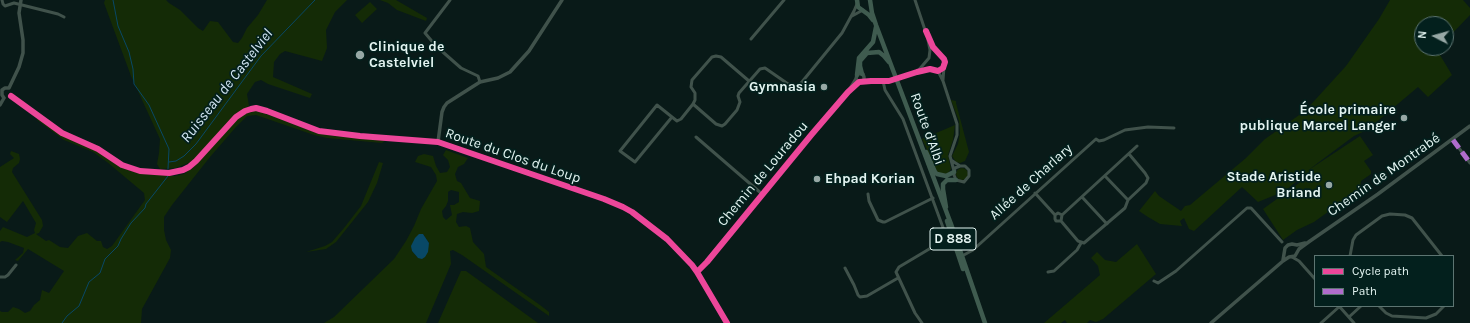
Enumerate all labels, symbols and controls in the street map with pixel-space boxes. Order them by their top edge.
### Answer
north arrow [1414,16,1454,56]
water label: Ruisseau de Castelviel [177,26,277,146]
text: N [1416,30,1429,39]
place label: Clinique de Castelviel [369,39,444,72]
marker: Clinique de Castelviel [354,49,366,61]
place label: Gymnasia [749,79,816,95]
marker: Gymnasia [819,82,829,92]
street label: Route d'Albi [906,91,948,167]
place label: École primaire publique Marcel Langer [1239,102,1396,134]
marker: École primaire publique Marcel Langer [1399,113,1409,123]
street label: Chemin de Louradou [714,118,812,230]
street label: Route du Clos du Loup [443,125,583,187]
street label: Chemin de Montrabé [1324,130,1444,220]
street label: Allée de Charlary [986,140,1076,224]
place label: Stade Aristide Briand [1226,169,1321,202]
place label: Ehpad Korian [825,171,915,187]
marker: Ehpad Korian [812,174,822,184]
marker: Stade Aristide Briand [1324,180,1334,190]
road number: D 888 [930,228,976,250]
legend [1314,255,1454,307]
text: Cycle path [1352,264,1409,278]
text: Path [1352,284,1377,298]

